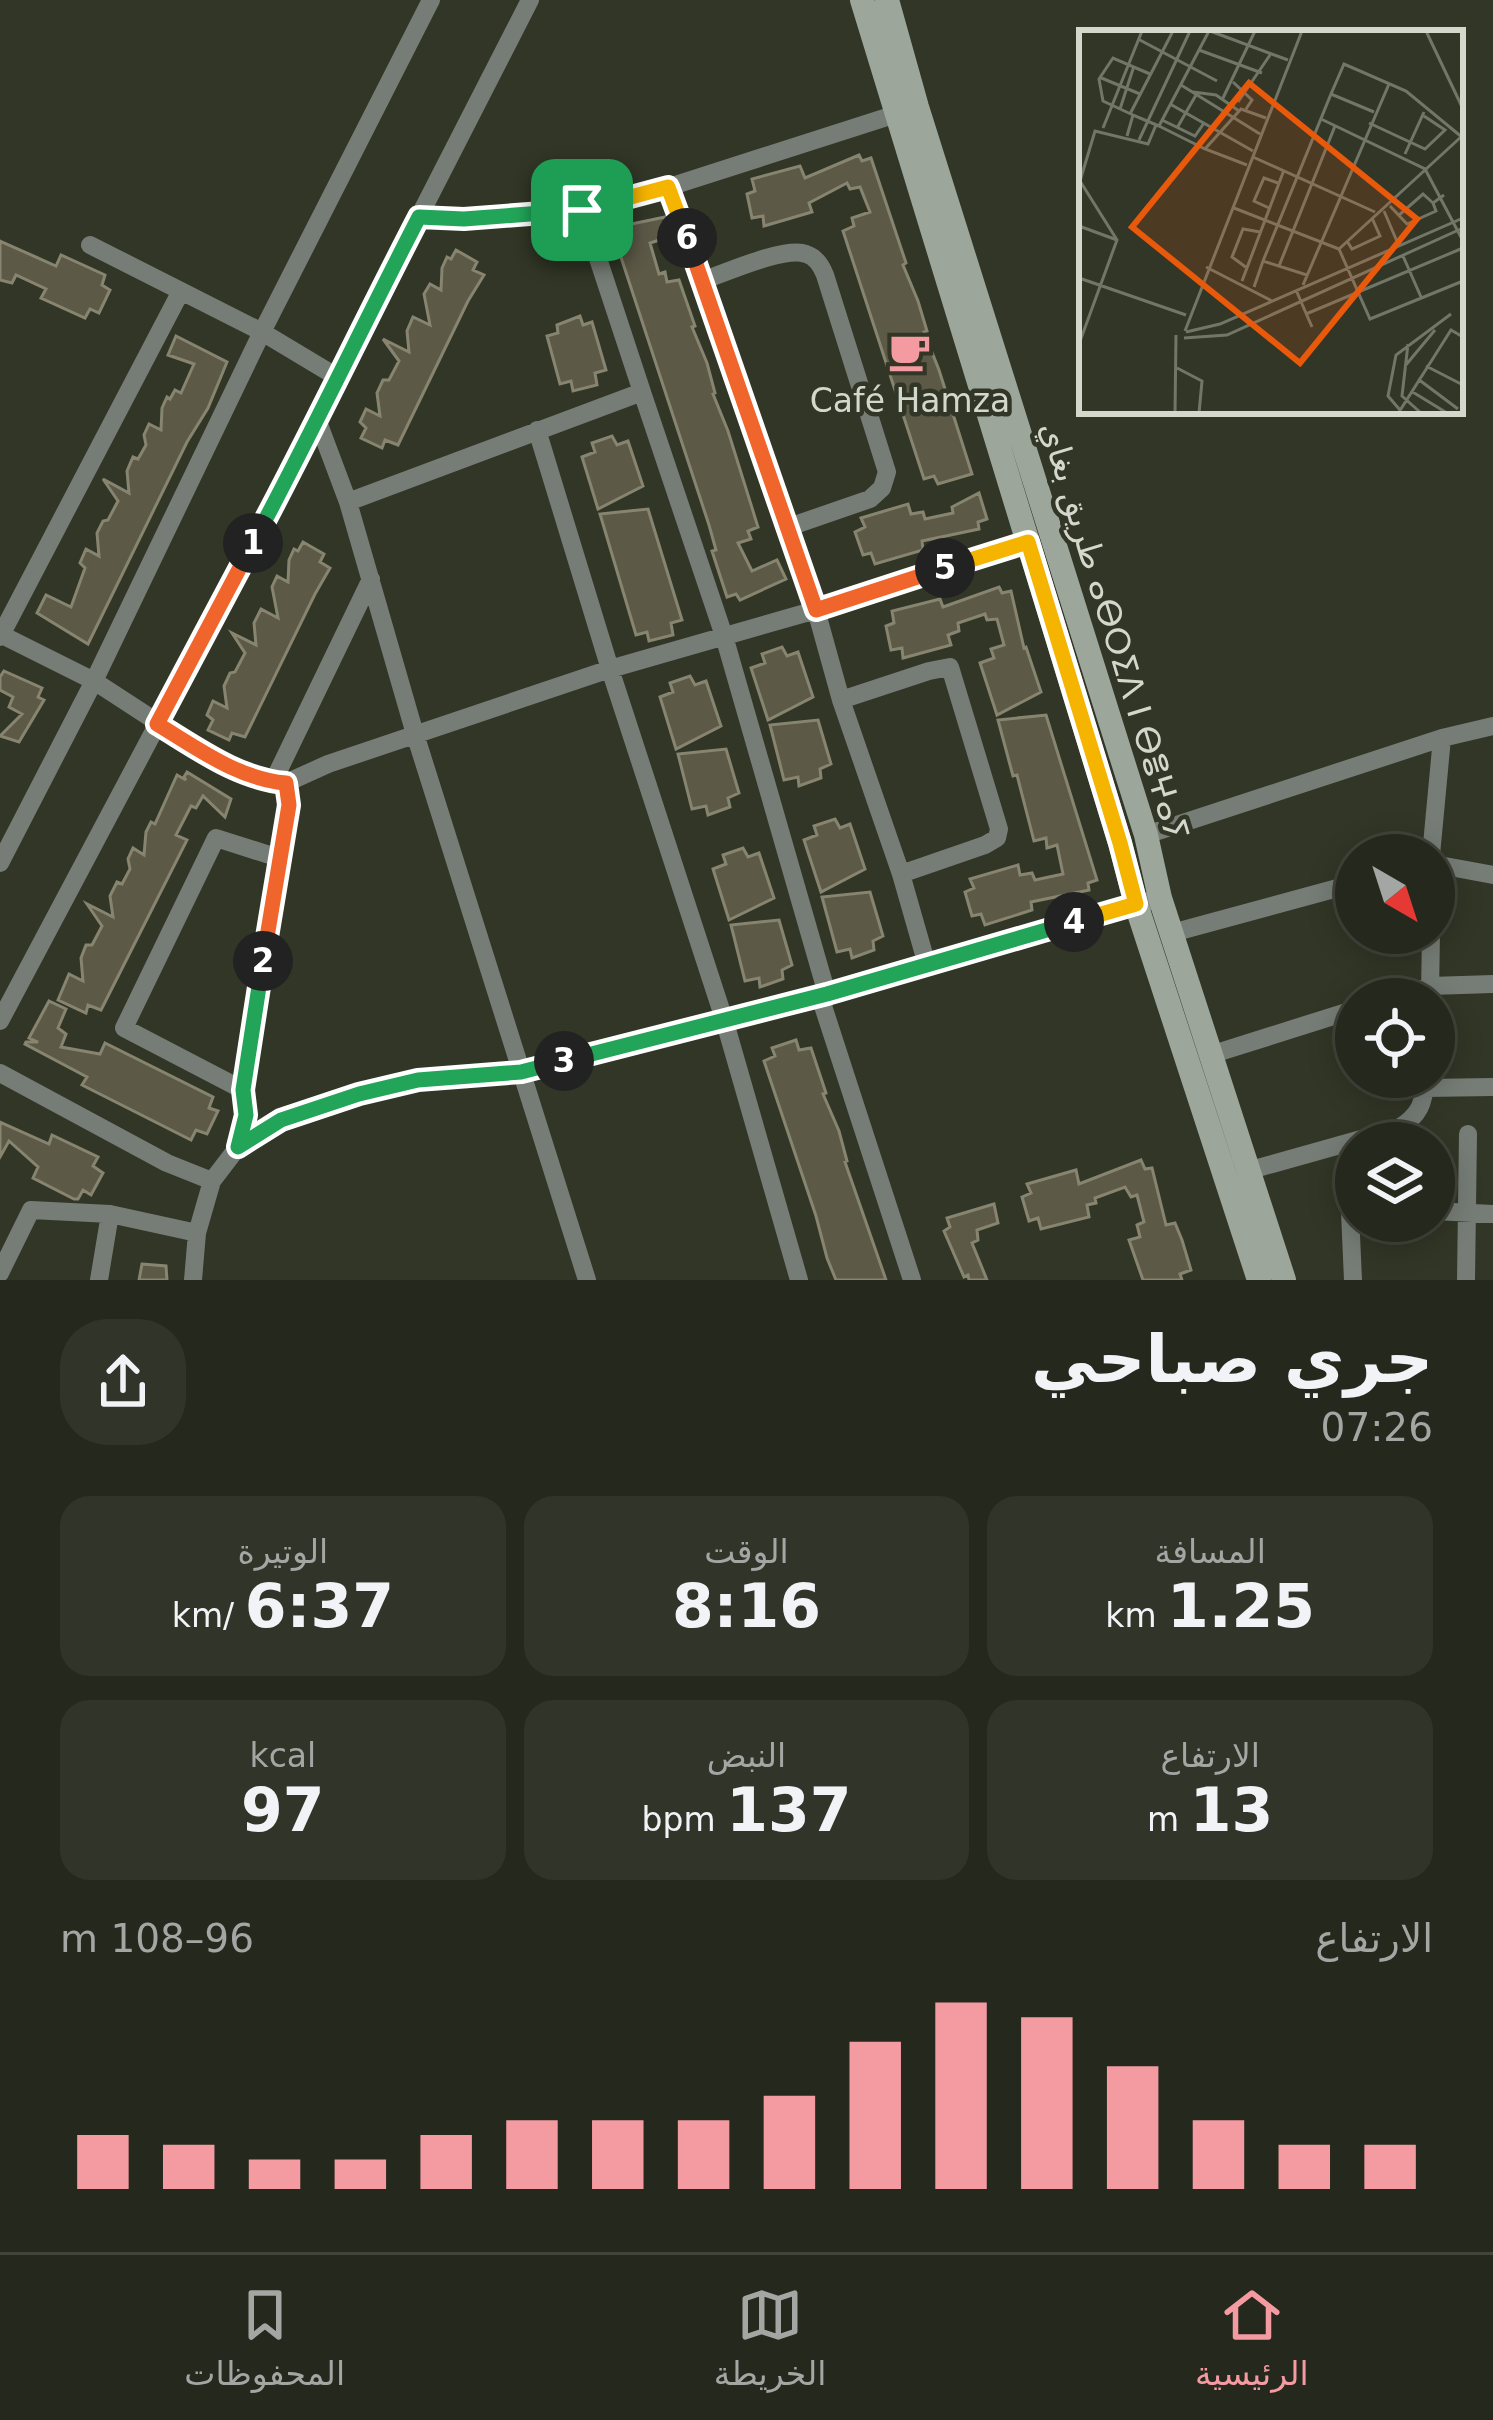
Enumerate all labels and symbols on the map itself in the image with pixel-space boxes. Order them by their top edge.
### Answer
inset map [1079,30,1463,414]
pin [531,159,633,261]
pin: 6 [657,208,717,268]
cafe icon: Café Hamza [887,329,933,375]
place label: Café Hamza [810,381,1010,420]
street label: طريق بغاي ⴰⴱⵔⵉⴷ ⵏ ⴱⴻⵖⴰⵢ [1031,417,1197,846]
pin: 1 [223,513,283,573]
pin: 5 [915,538,975,598]
north arrow [1335,834,1455,954]
pin: 4 [1044,892,1104,952]
pin: 2 [233,931,293,991]
pin: 3 [534,1031,594,1091]

